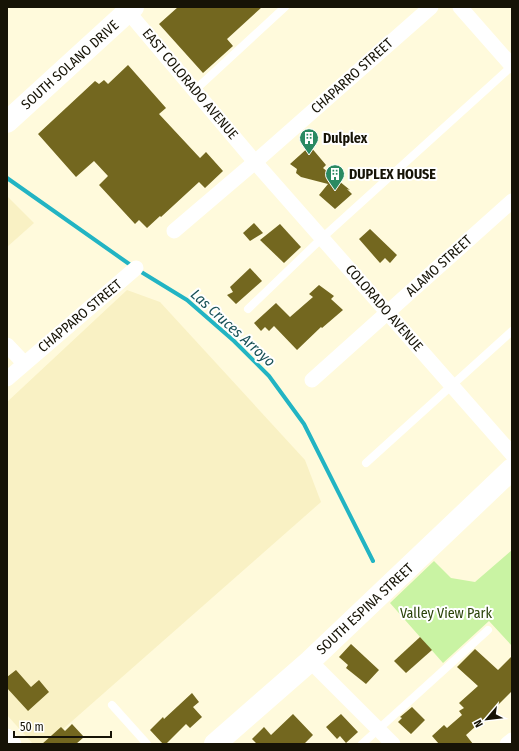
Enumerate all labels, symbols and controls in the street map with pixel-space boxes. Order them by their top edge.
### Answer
street label: SOUTH SOLANO DRIVE [18,16,123,113]
street label: EAST COLORADO AVENUE [139,25,242,143]
street label: CHAPARRO STREET [308,34,397,117]
building icon: Dulplex [298,127,320,155]
place label: Dulplex [323,130,368,147]
building icon: DUPLEX HOUSE [324,163,346,191]
place label: DUPLEX HOUSE [349,166,436,183]
street label: ALAMO STREET [402,232,476,300]
street label: COLORADO AVENUE [342,261,427,355]
street label: CHAPPARO STREET [35,276,126,356]
water label: Las Cruces Arroyo [187,285,279,371]
street label: SOUTH ESPINA STREET [313,559,417,658]
park label: Valley View Park [400,605,492,622]
north arrow [467,699,507,739]
scale bar [14,713,111,739]
text: N [471,717,486,729]
text: 50 m [20,720,44,734]

